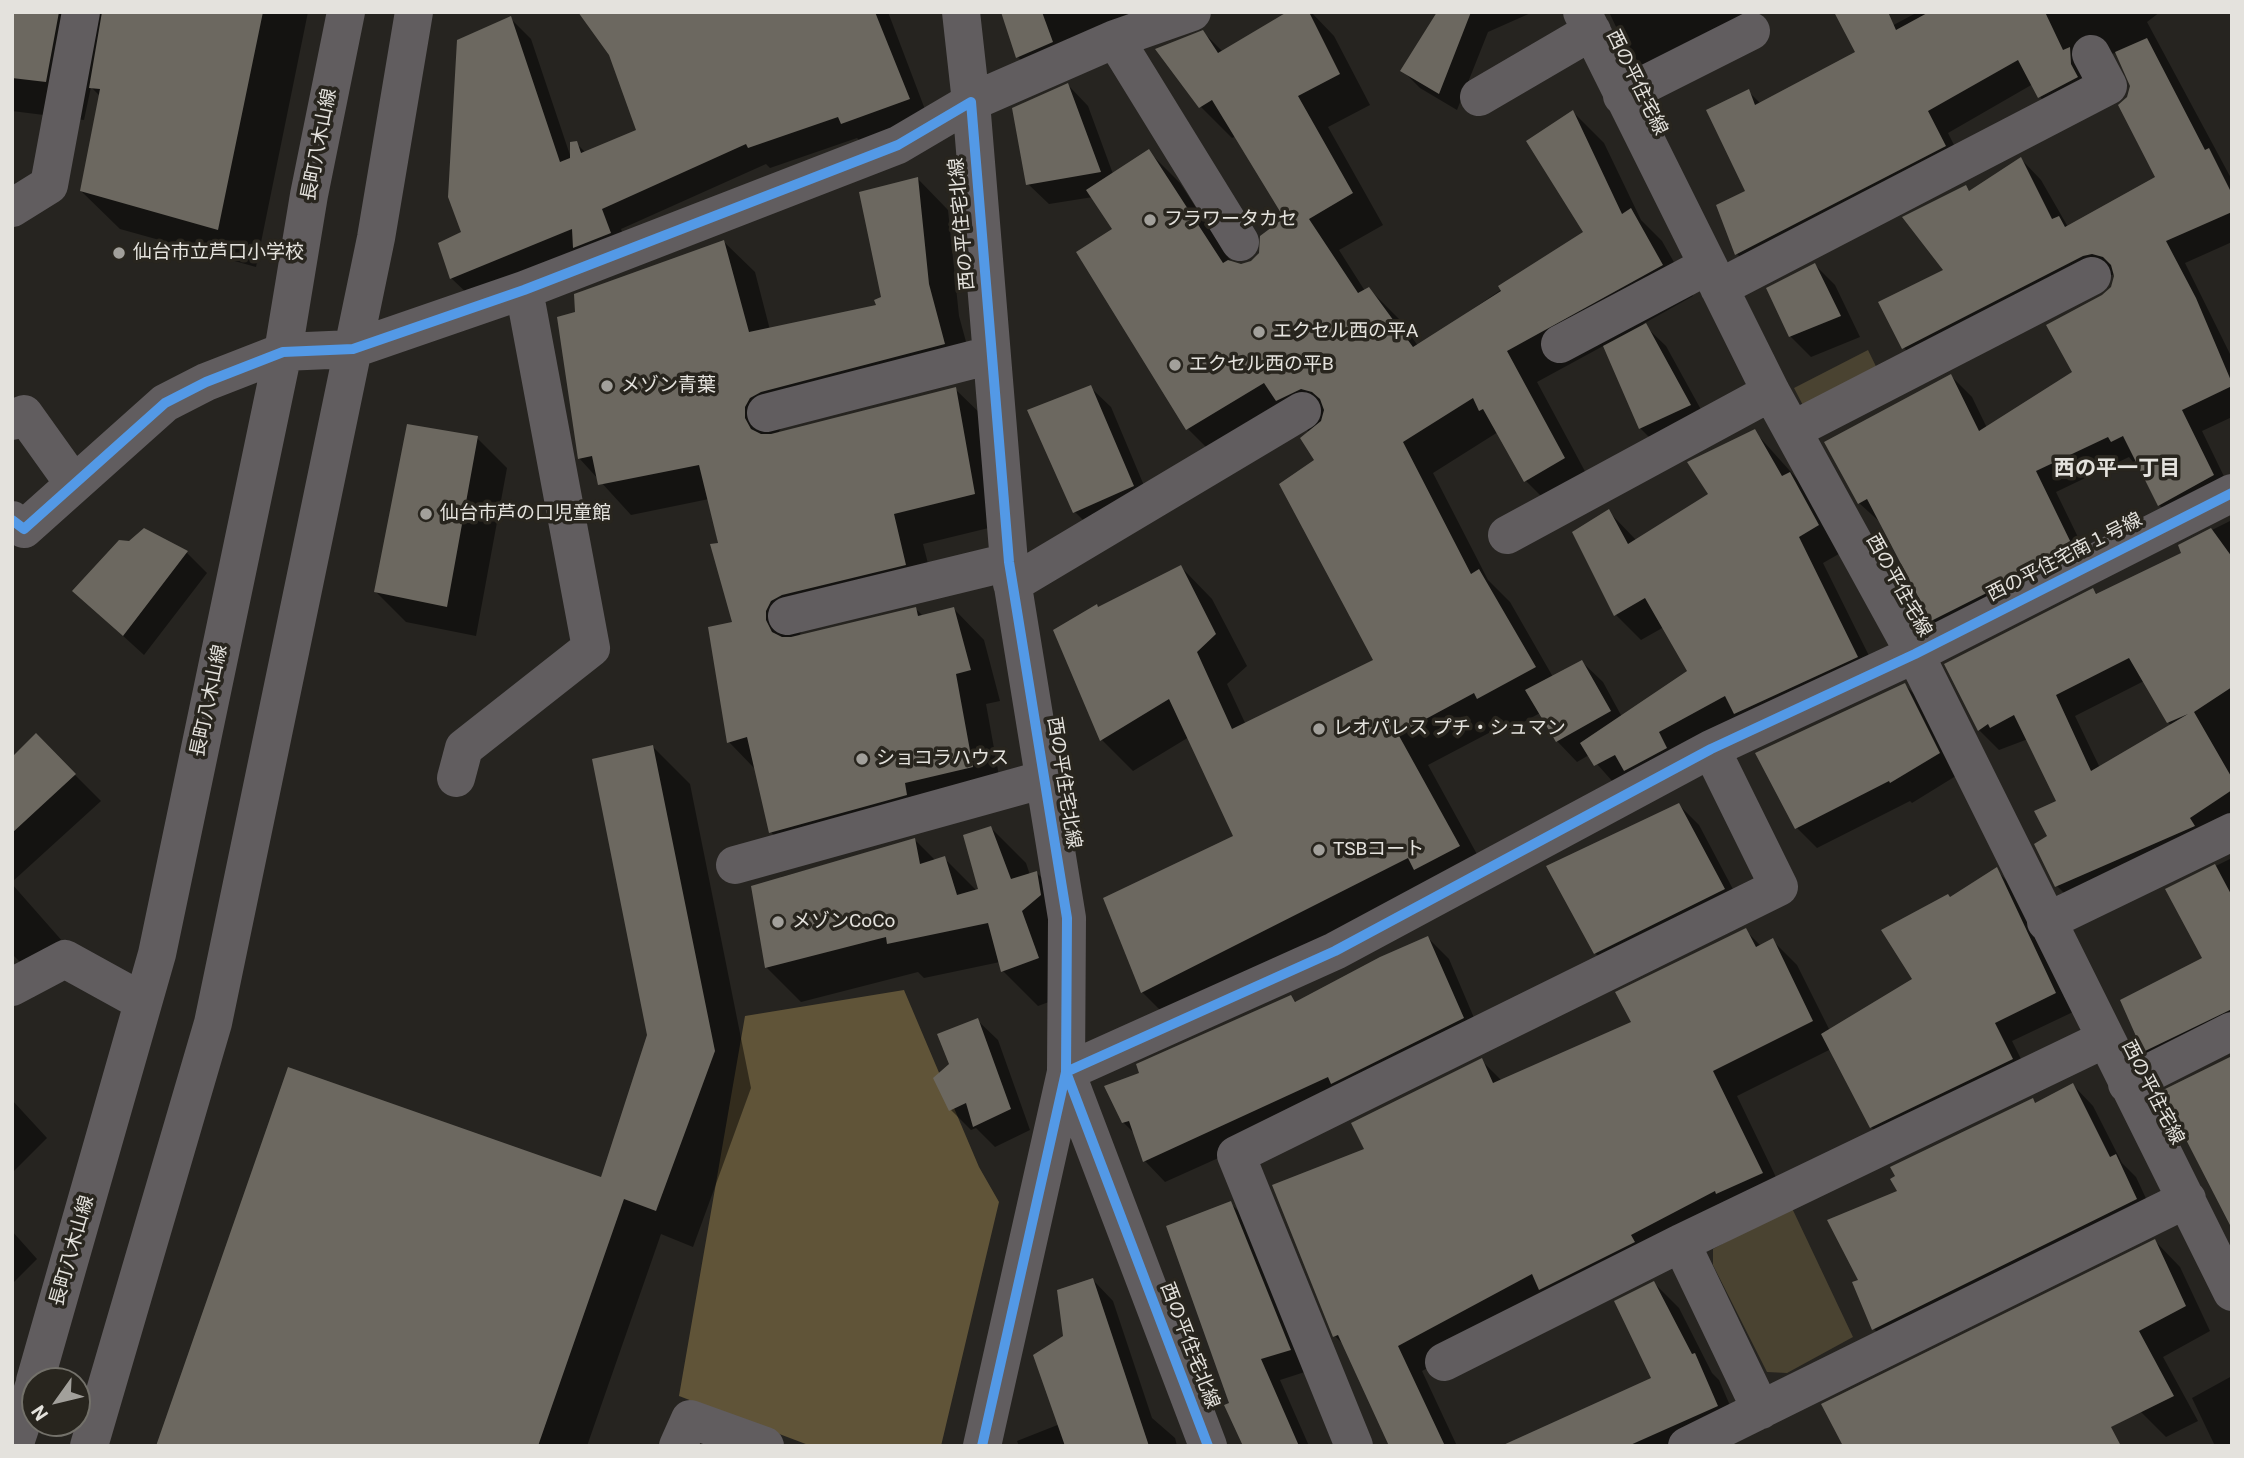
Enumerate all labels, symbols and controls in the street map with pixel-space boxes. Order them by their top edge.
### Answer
street label: 西の平住宅線 [1601,27,1671,139]
street label: 長町八木山線 [298,87,342,203]
street label: 西の平住宅北線 [946,157,980,291]
place label: フラワータカセ [1164,209,1297,231]
marker: フラワータカセ [1142,212,1158,228]
place label: 仙台市立芦口小学校 [133,242,304,264]
marker: 仙台市立芦口小学校 [111,245,127,261]
place label: エクセル西の平A [1273,321,1418,343]
marker: エクセル西の平A [1251,324,1267,340]
place label: エクセル西の平B [1189,354,1334,376]
marker: エクセル西の平B [1167,357,1183,373]
place label: メゾン青葉 [621,375,716,397]
marker: メゾン青葉 [599,378,615,394]
district label: 西の平一丁目 [2054,457,2180,483]
place label: 仙台市芦の口児童館 [440,503,611,525]
marker: 仙台市芦の口児童館 [418,506,434,522]
street label: 西の平住宅南１号線 [1984,509,2146,607]
street label: 西の平住宅線 [1860,531,1936,641]
street label: 長町八木山線 [187,643,233,759]
street label: 西の平住宅北線 [1041,716,1085,850]
place label: レオパレス プチ・シュマン [1333,718,1566,740]
marker: レオパレス プチ・シュマン [1311,721,1327,737]
place label: ショコラハウス [876,748,1009,770]
marker: ショコラハウス [854,751,870,767]
place label: TSBコート [1333,839,1424,861]
marker: TSBコート [1311,842,1327,858]
place label: メゾンCoCo [792,911,895,933]
marker: メゾンCoCo [770,914,786,930]
street label: 西の平住宅線 [2116,1037,2188,1149]
street label: 長町八木山線 [46,1193,100,1309]
street label: 西の平住宅北線 [1155,1280,1223,1412]
north arrow [21,1367,91,1437]
text: N [27,1401,53,1425]

